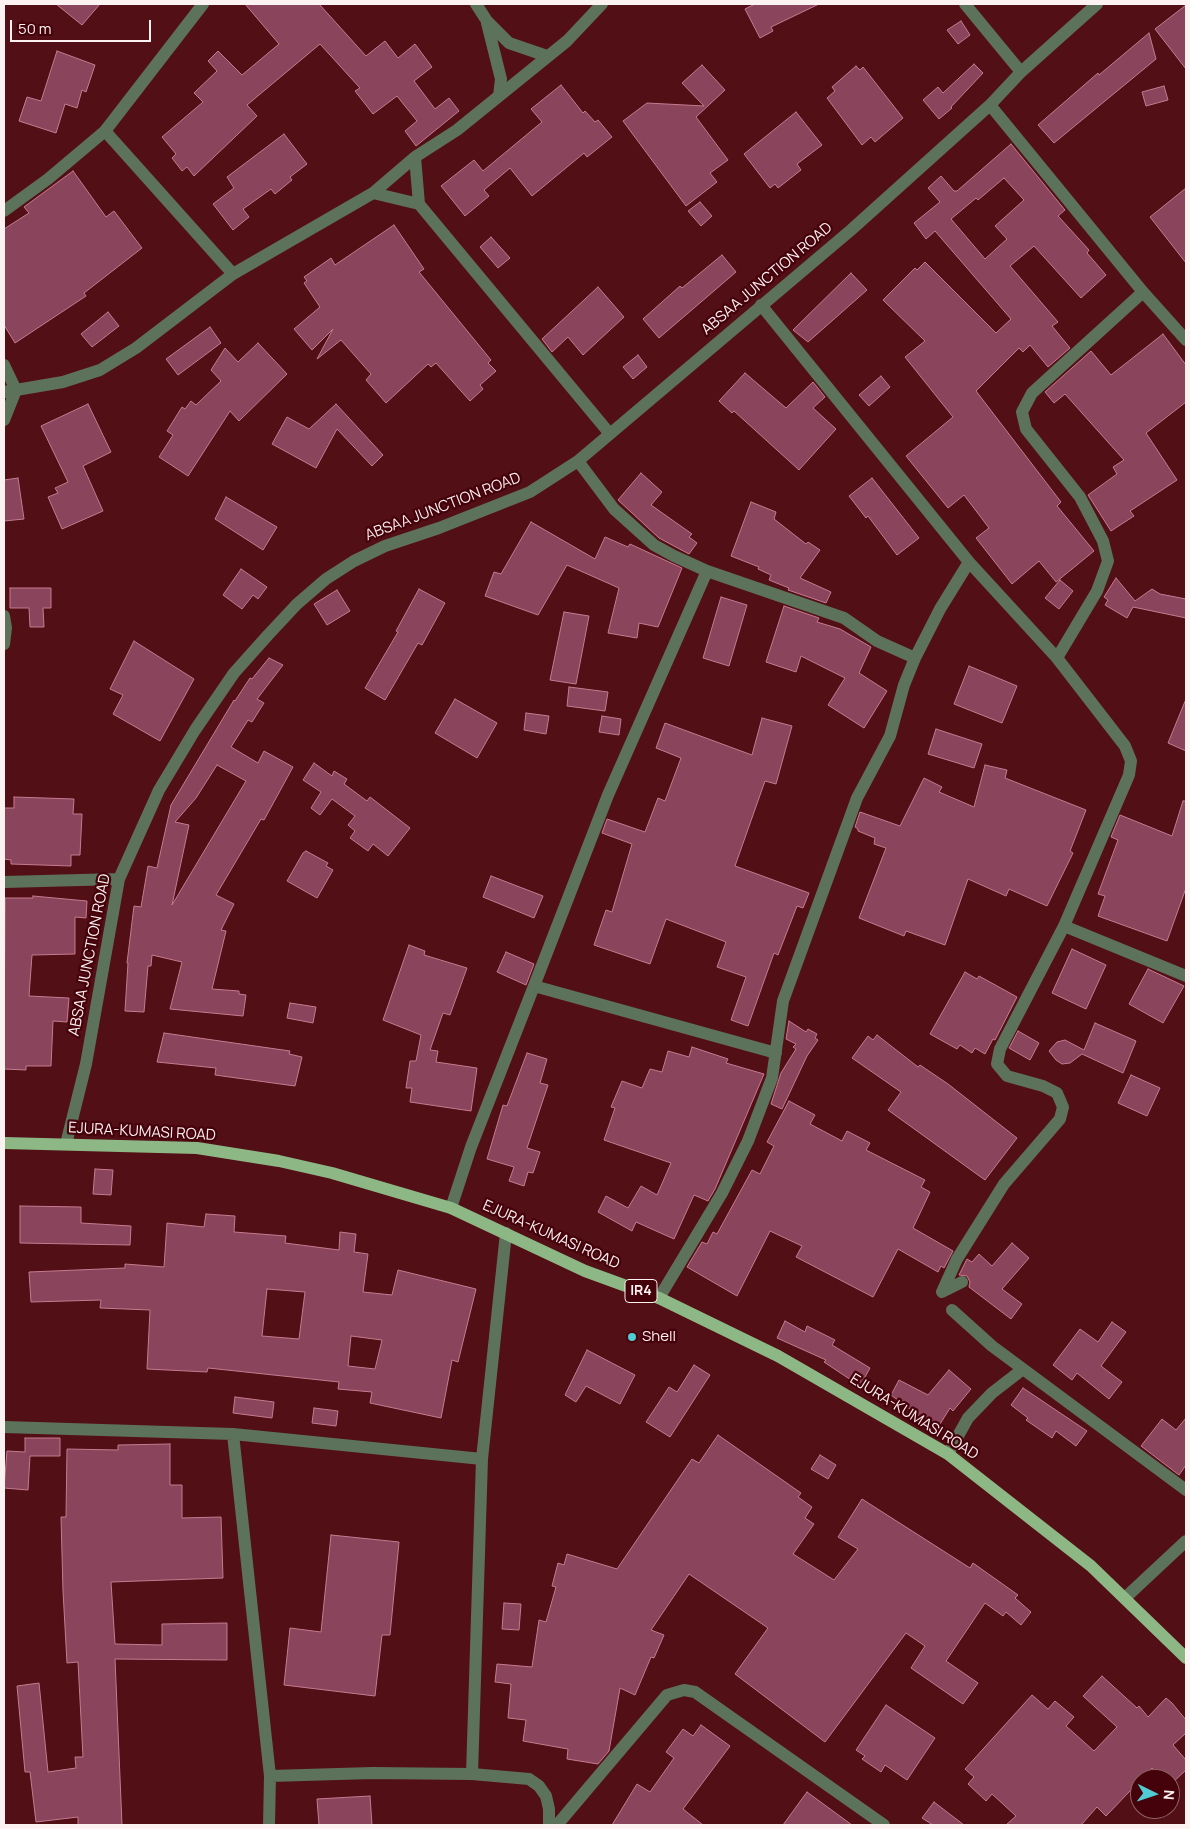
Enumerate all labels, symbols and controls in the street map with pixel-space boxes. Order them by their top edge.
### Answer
scale bar [12,10,154,42]
text: 50 m [18,18,52,39]
street label: ABSAA JUNCTION ROAD [698,219,836,339]
street label: ABSAA JUNCTION ROAD [363,469,523,545]
street label: ABSAA JUNCTION ROAD [65,872,115,1038]
street label: EJURA-KUMASI ROAD [68,1119,216,1145]
street label: EJURA-KUMASI ROAD [480,1197,622,1273]
road number: IR4 [625,1280,657,1302]
place label: Shell [642,1328,676,1346]
marker: Shell [626,1331,638,1343]
street label: EJURA-KUMASI ROAD [847,1370,981,1464]
north arrow [1130,1769,1180,1819]
text: N [1160,1789,1179,1801]

